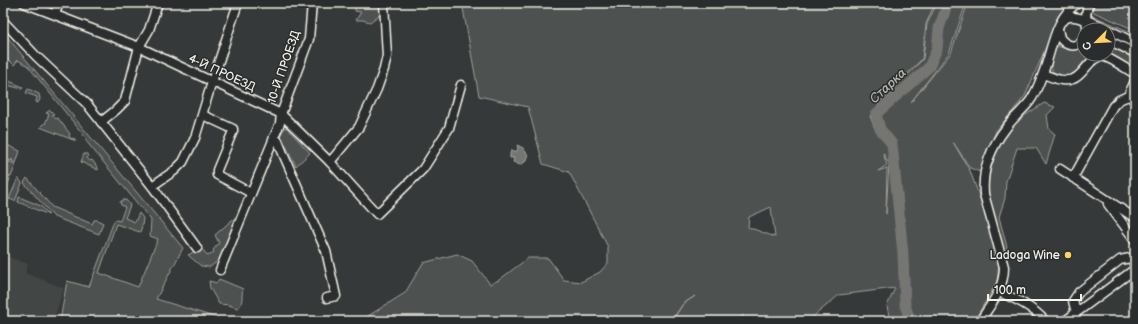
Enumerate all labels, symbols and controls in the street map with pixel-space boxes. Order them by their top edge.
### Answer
north arrow [1076,22,1116,62]
street label: 10-Й ПРОЕЗД [264,28,304,106]
text: С [1080,39,1095,52]
street label: 4-Й ПРОЕЗД [186,51,258,95]
water label: Старка [866,65,910,107]
place label: Ladoga Wine [989,248,1060,263]
marker: Ladoga Wine [1063,250,1073,260]
scale bar [988,276,1081,302]
text: 100 m [994,283,1026,298]

